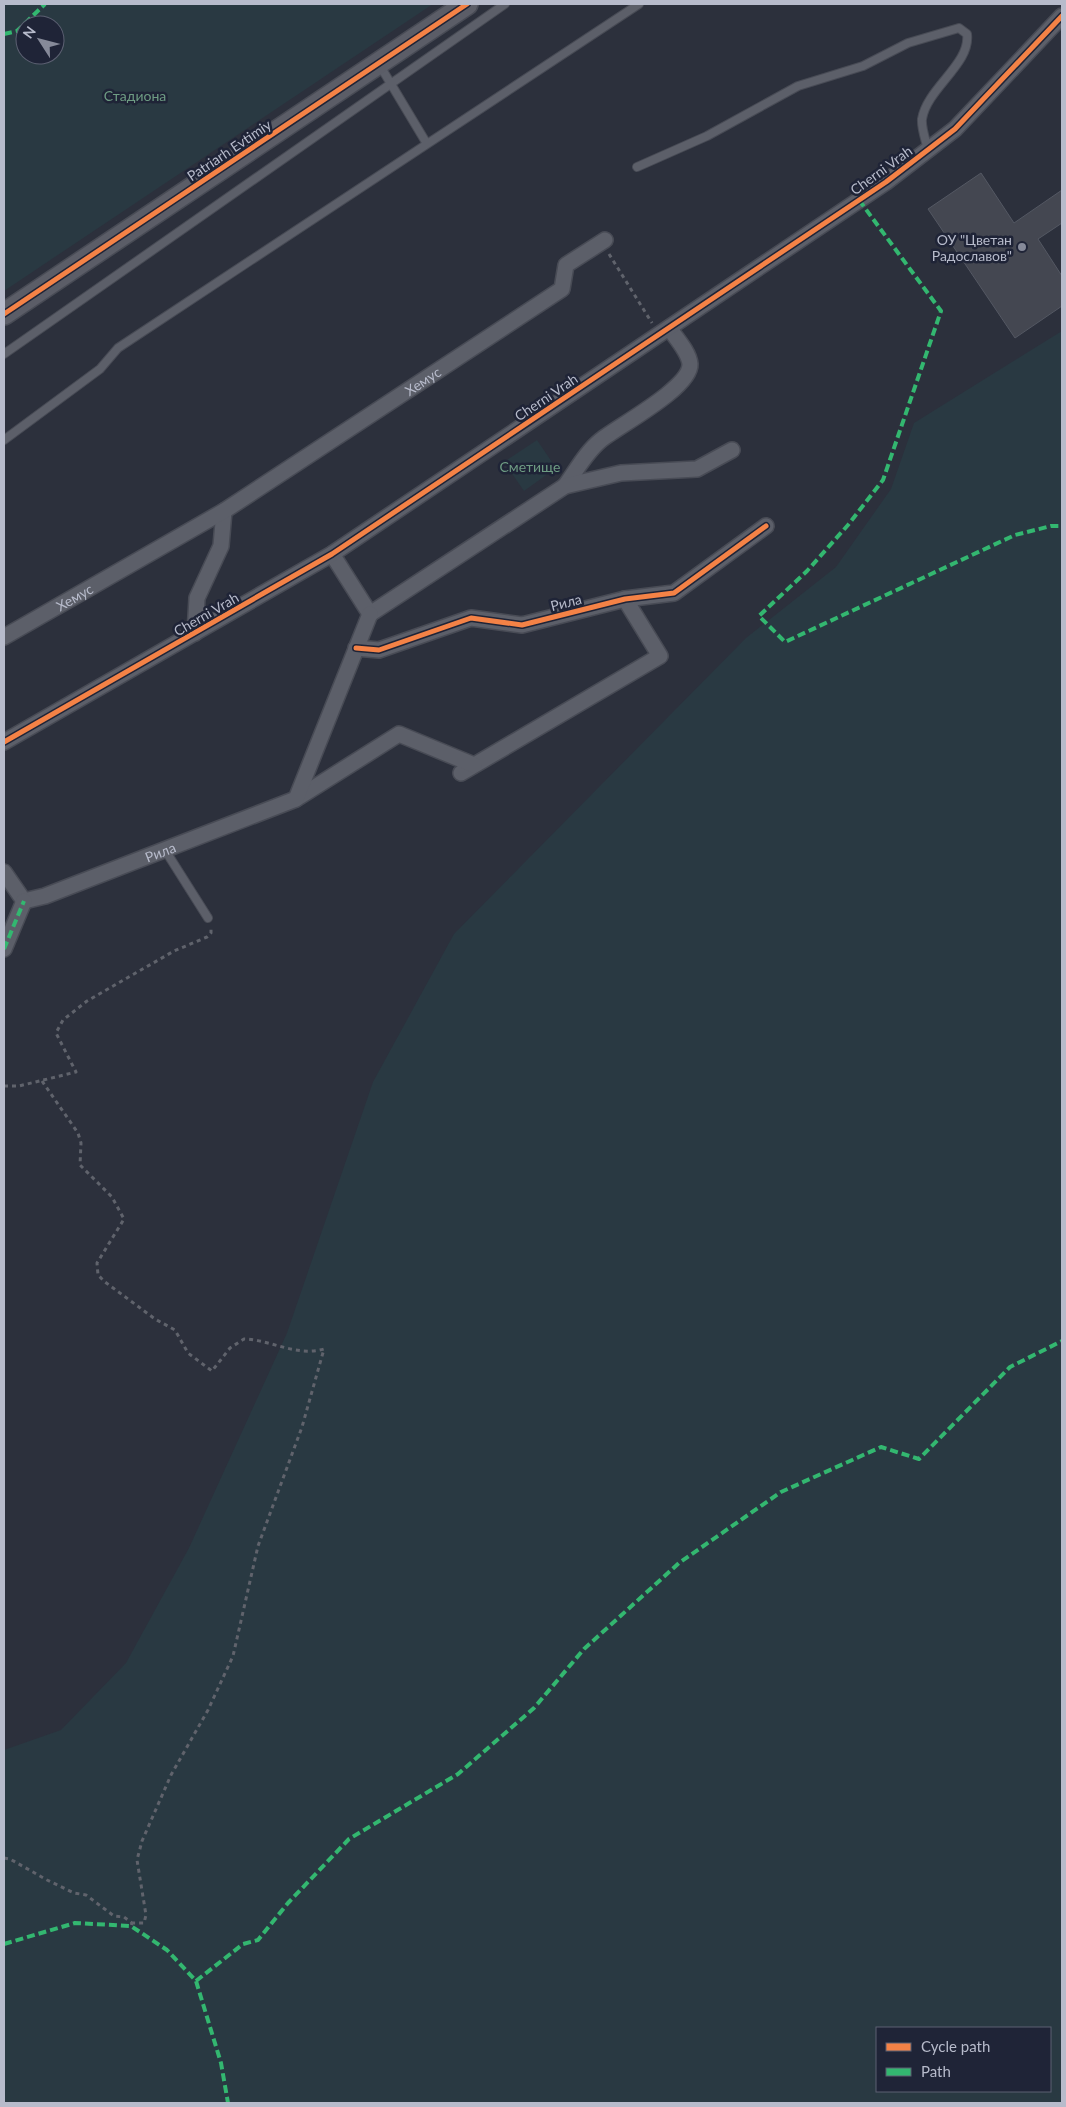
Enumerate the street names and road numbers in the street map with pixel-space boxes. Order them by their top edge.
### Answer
street label: Patriarh Evtimiy [184,115,275,184]
street label: Cherni Vrah [847,142,915,198]
street label: Хемус [401,362,444,399]
street label: Cherni Vrah [511,370,581,424]
street label: Хемус [53,579,96,614]
street label: Cherni Vrah [170,589,242,639]
street label: Рила [549,590,583,614]
street label: Рила [142,838,178,865]

